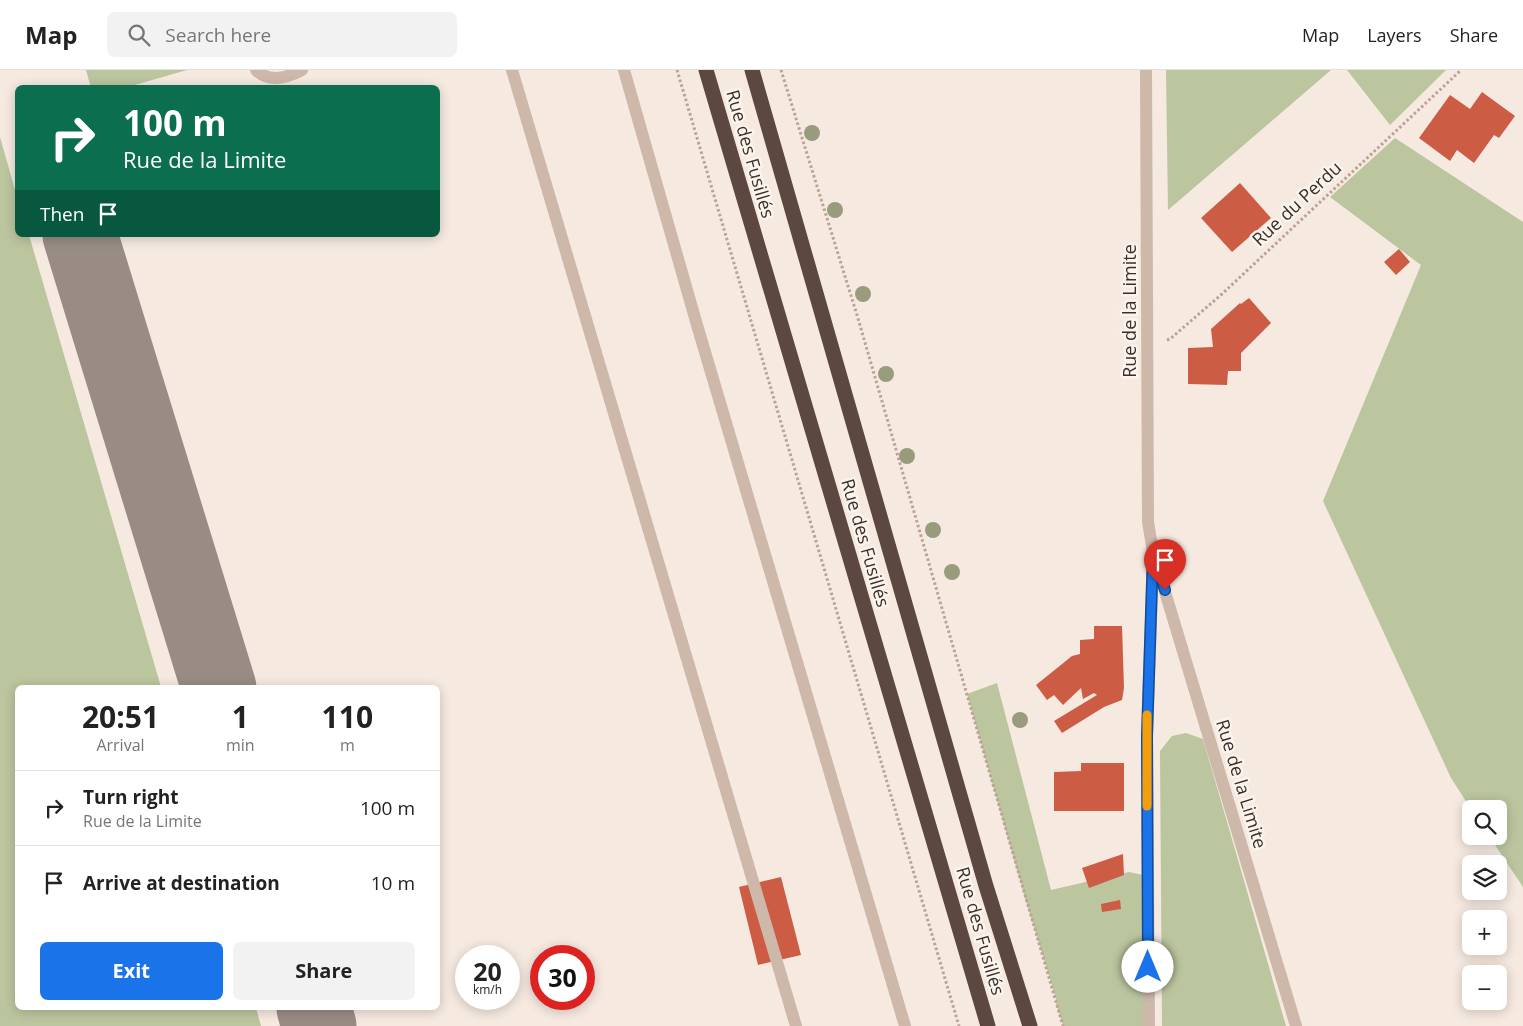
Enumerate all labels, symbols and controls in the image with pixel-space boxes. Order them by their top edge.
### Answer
search box [107,12,457,57]
text: Map [25,18,77,51]
icon: search [125,21,153,49]
text: Search here [165,22,271,48]
text: Map [1302,23,1339,47]
text: Layers [1367,23,1422,47]
text: Share [1450,23,1498,47]
street label: Rue des Fusillés [721,87,781,221]
text: 100 m [123,99,227,146]
icon: right [40,105,105,170]
text: Rue de la Limite [123,144,286,174]
street label: Rue du Perdu [1246,156,1346,251]
icon: arrive [94,200,122,228]
text: Then [40,201,84,227]
street label: Rue de la Limite [1117,244,1141,378]
street label: Rue des Fusillés [836,476,896,610]
pin [1144,539,1186,590]
icon: arrive [1151,546,1179,574]
text: 20:51 [82,696,159,737]
text: 1 [232,696,249,737]
text: 110 [322,696,373,737]
street label: Rue de la Limite [1211,716,1273,851]
text: Arrival [96,734,145,756]
text: min [226,734,255,756]
text: m [340,734,355,756]
text: Turn right [83,784,178,810]
icon: right [40,794,68,822]
text: 100 m [360,795,415,821]
map controls [1462,800,1507,1010]
button: search [1462,800,1507,845]
text: Rue de la Limite [83,810,202,832]
button: layers [1462,855,1507,900]
street label: Rue des Fusillés [951,864,1011,998]
icon: arrive [40,869,68,897]
text: Arrive at destination [83,870,280,896]
text: 10 m [371,870,415,896]
button: + [1462,910,1507,955]
position arrow [1121,940,1173,992]
button: Exit [40,942,223,1000]
button: Share [233,942,415,1000]
speed limit sign: 30 [530,945,595,1010]
text: 20 [473,954,502,988]
button: − [1462,965,1507,1010]
text: km/h [473,981,502,998]

